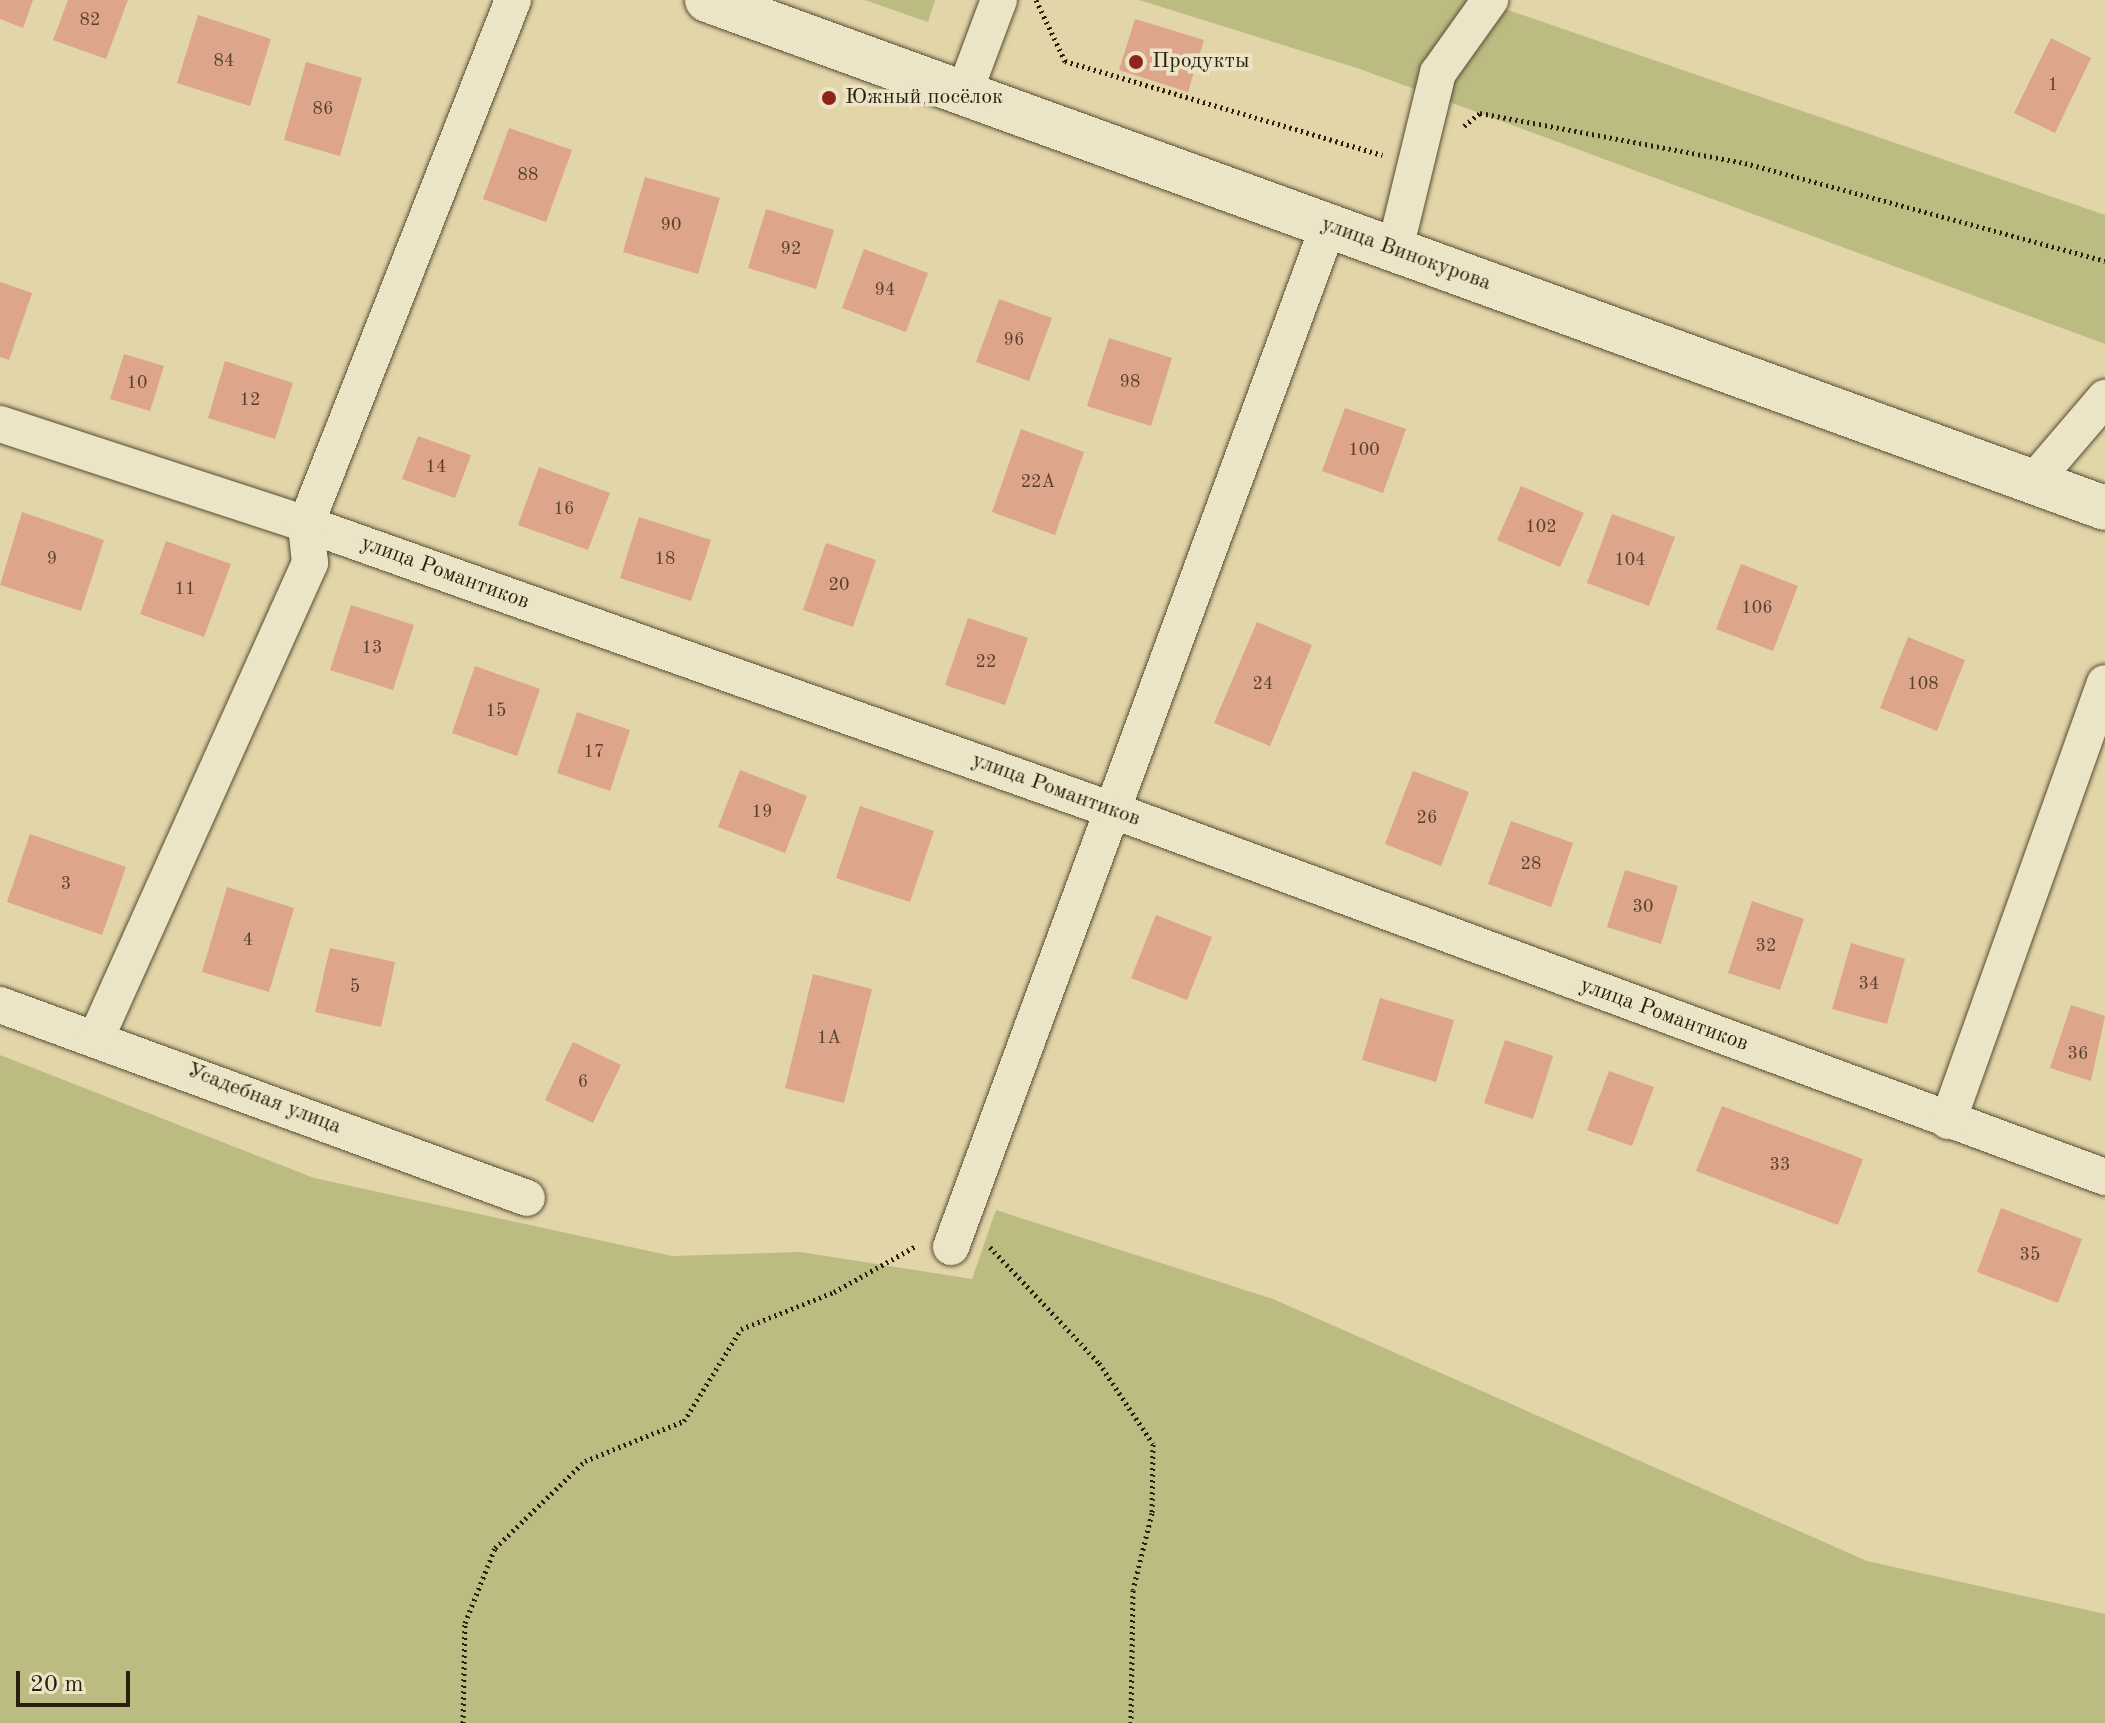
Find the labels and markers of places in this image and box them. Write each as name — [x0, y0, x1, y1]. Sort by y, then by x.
place label: Продукты — [1152, 49, 1249, 75]
marker: Продукты — [1127, 53, 1145, 71]
place label: Южный посёлок — [845, 85, 1003, 111]
marker: Южный посёлок — [820, 89, 838, 107]

